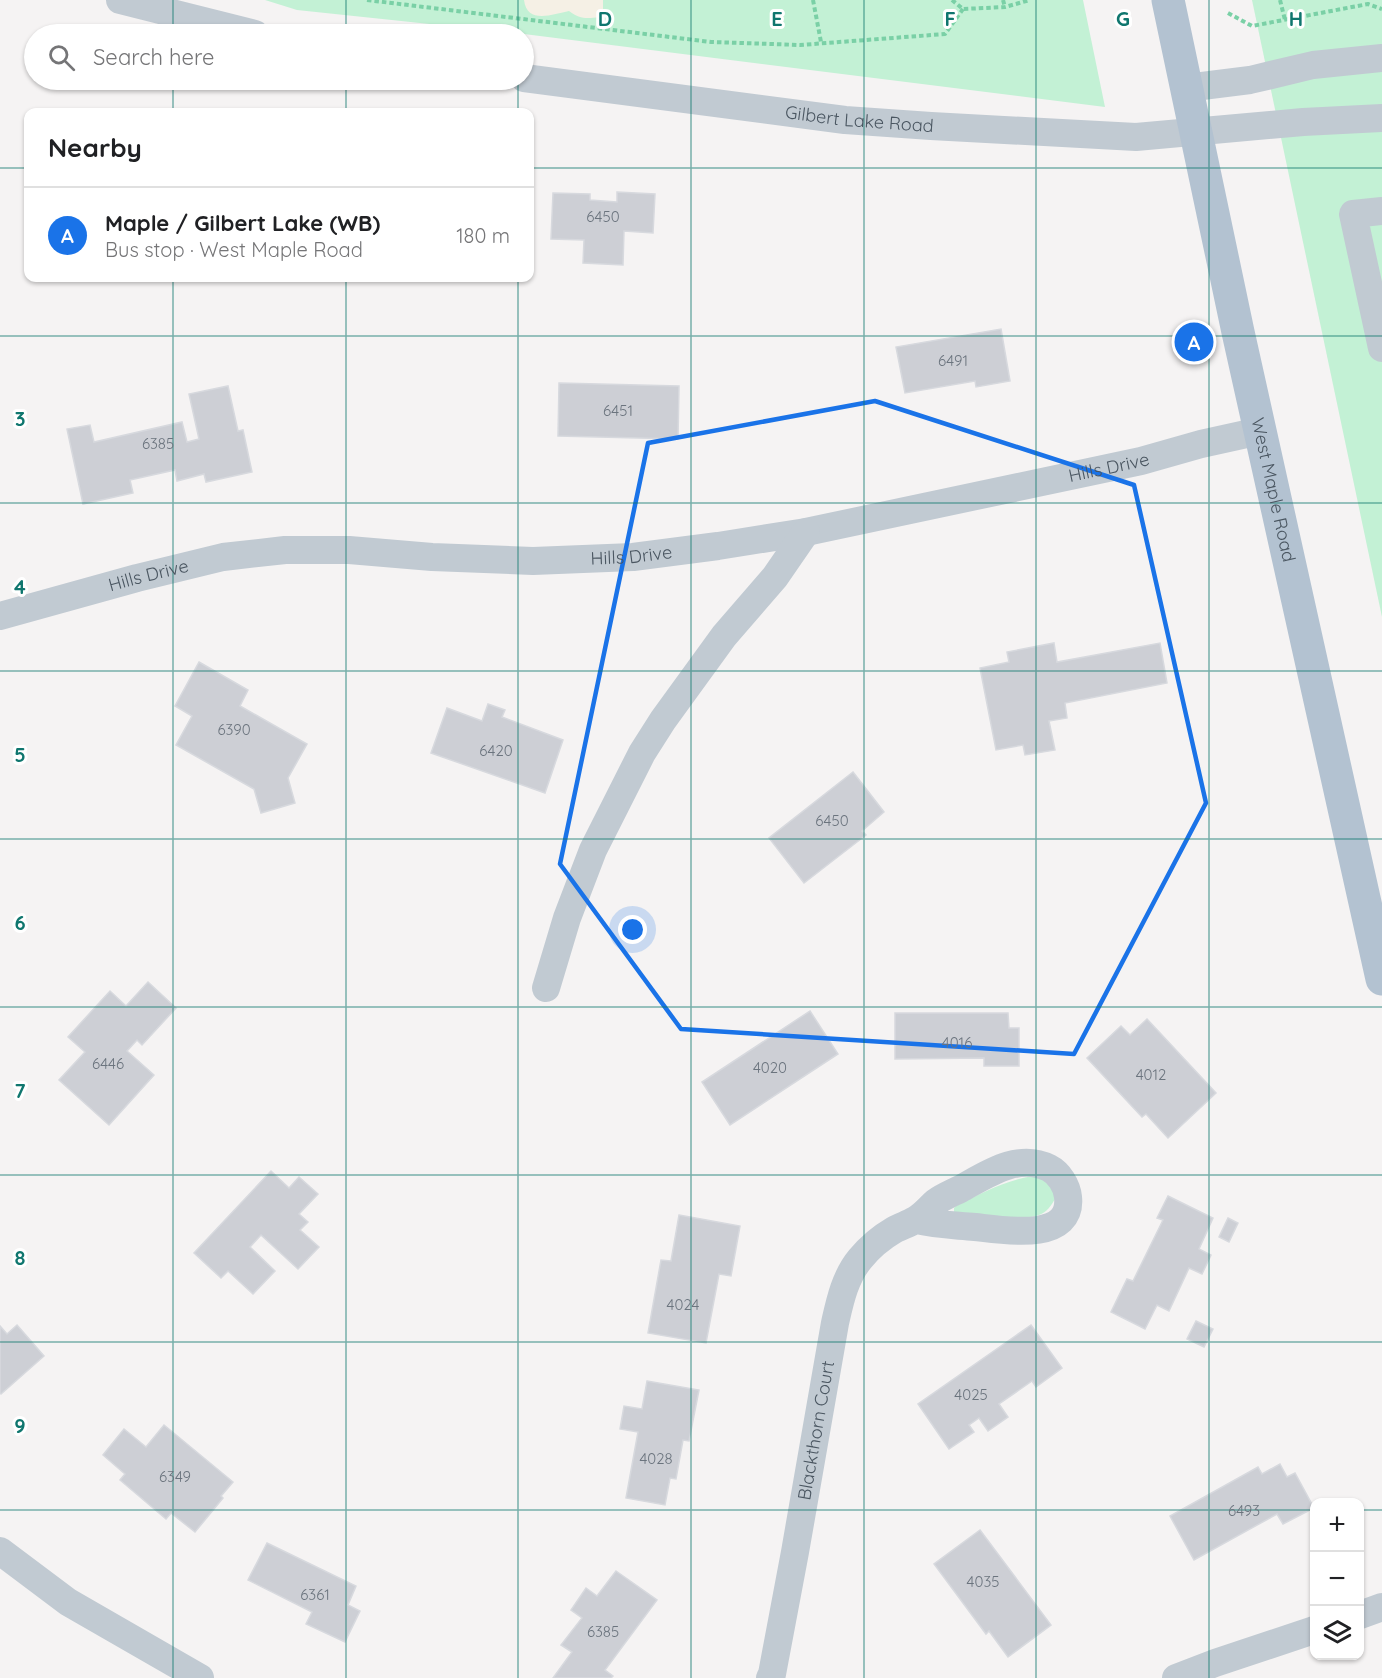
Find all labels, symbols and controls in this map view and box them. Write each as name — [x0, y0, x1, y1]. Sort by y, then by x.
text: D — [598, 6, 612, 31]
text: E — [771, 6, 783, 31]
text: F — [944, 6, 956, 31]
text: G — [1116, 6, 1130, 31]
text: H — [1289, 6, 1303, 31]
search box — [24, 24, 534, 90]
icon: search — [45, 41, 78, 74]
text: Search here — [93, 43, 214, 71]
street label: Gilbert Lake Road — [784, 100, 934, 137]
text: Nearby — [48, 131, 142, 164]
house number: 6450 — [586, 207, 620, 226]
text: Maple / Gilbert Lake (WB) — [105, 209, 380, 237]
text: A — [61, 223, 74, 248]
text: 180 m — [456, 223, 510, 248]
text: Bus stop · West Maple Road — [105, 237, 363, 262]
pin: A — [1174, 320, 1214, 364]
house number: 6491 — [938, 351, 968, 370]
house number: 6451 — [603, 401, 633, 420]
text: 3 — [15, 406, 25, 431]
street label: West Maple Road — [1246, 415, 1301, 564]
house number: 6385 — [142, 434, 174, 453]
street label: Hills Drive — [1066, 447, 1152, 487]
street label: Hills Drive — [590, 540, 673, 570]
street label: Hills Drive — [106, 554, 191, 596]
text: 4 — [14, 574, 26, 599]
house number: 6390 — [217, 720, 251, 739]
house number: 6420 — [479, 741, 513, 760]
text: 5 — [14, 742, 26, 767]
house number: 6450 — [815, 811, 849, 830]
text: 6 — [14, 910, 26, 935]
your location — [618, 915, 647, 944]
house number: 4016 — [942, 1033, 972, 1052]
house number: 6446 — [92, 1054, 124, 1073]
house number: 4020 — [753, 1058, 787, 1077]
house number: 4012 — [1136, 1065, 1166, 1084]
text: 7 — [15, 1078, 26, 1103]
text: 8 — [15, 1245, 26, 1270]
house number: 4024 — [667, 1295, 700, 1314]
street label: Blackthorn Court — [792, 1359, 839, 1502]
house number: 4025 — [954, 1385, 988, 1404]
text: 9 — [14, 1413, 26, 1438]
house number: 4028 — [639, 1449, 673, 1468]
house number: 6349 — [159, 1467, 191, 1486]
map controls — [1310, 1498, 1364, 1660]
button: + — [1310, 1498, 1364, 1552]
house number: 6493 — [1228, 1501, 1260, 1520]
button: − — [1310, 1552, 1364, 1606]
house number: 4035 — [967, 1572, 999, 1591]
house number: 6361 — [300, 1585, 330, 1604]
button: layers — [1310, 1606, 1364, 1660]
house number: 6385 — [587, 1622, 619, 1641]

